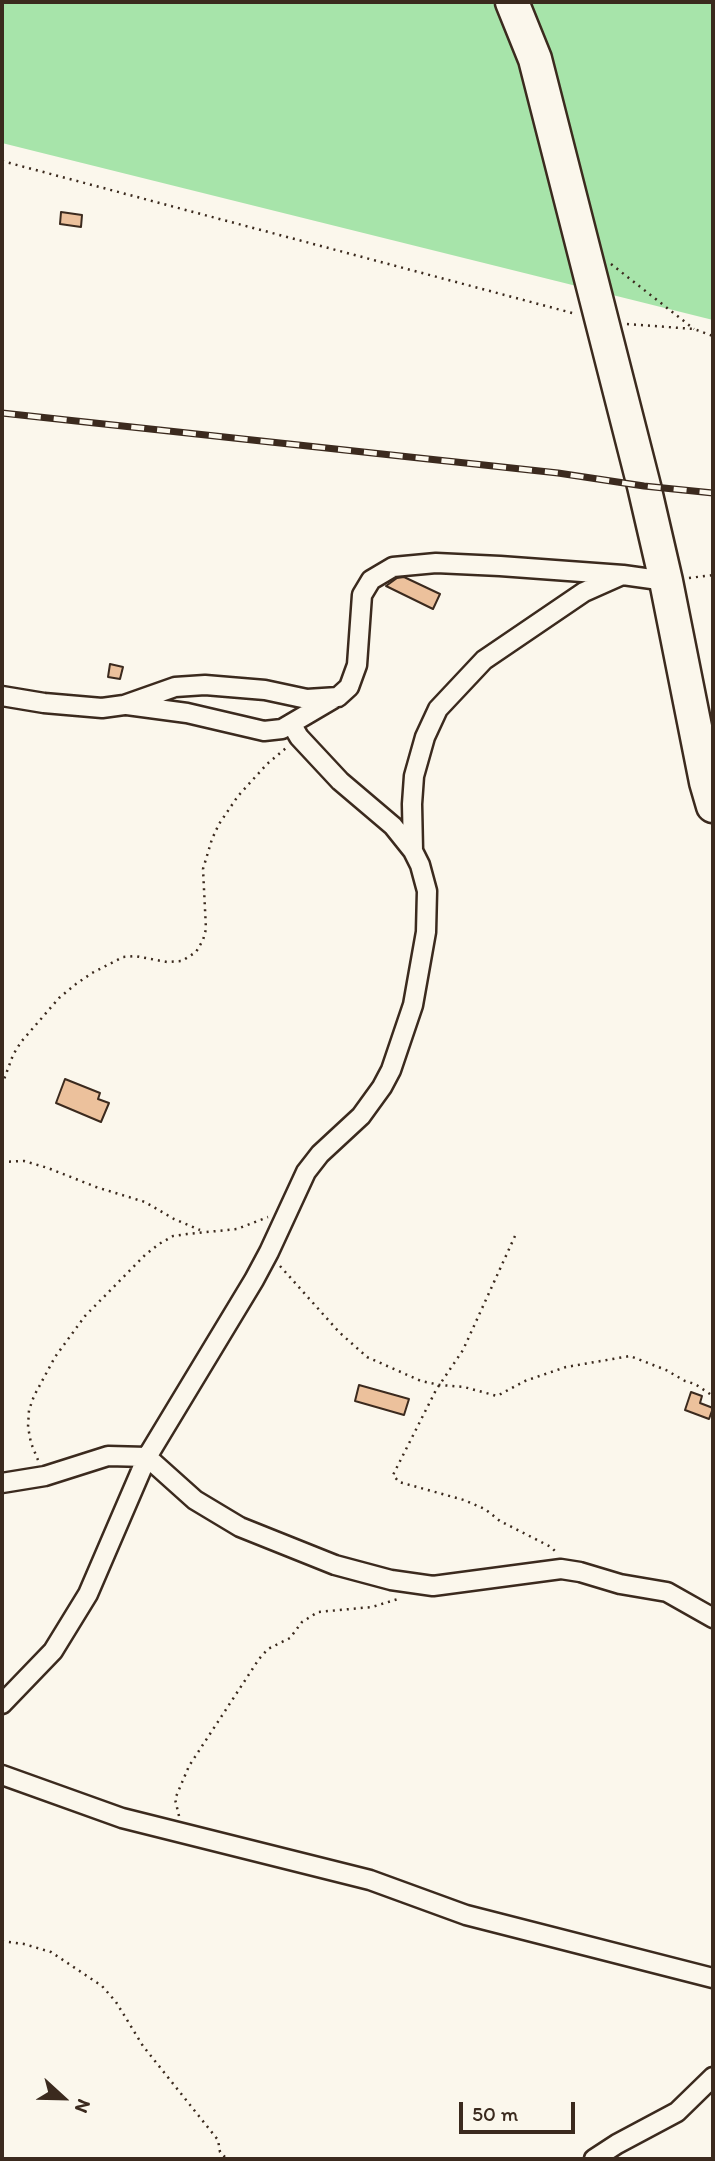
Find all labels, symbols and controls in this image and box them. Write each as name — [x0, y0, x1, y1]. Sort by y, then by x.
north arrow — [28, 2063, 98, 2133]
scale bar — [463, 2088, 578, 2132]
text: N — [70, 2096, 96, 2116]
text: 50 m — [472, 2101, 518, 2126]

